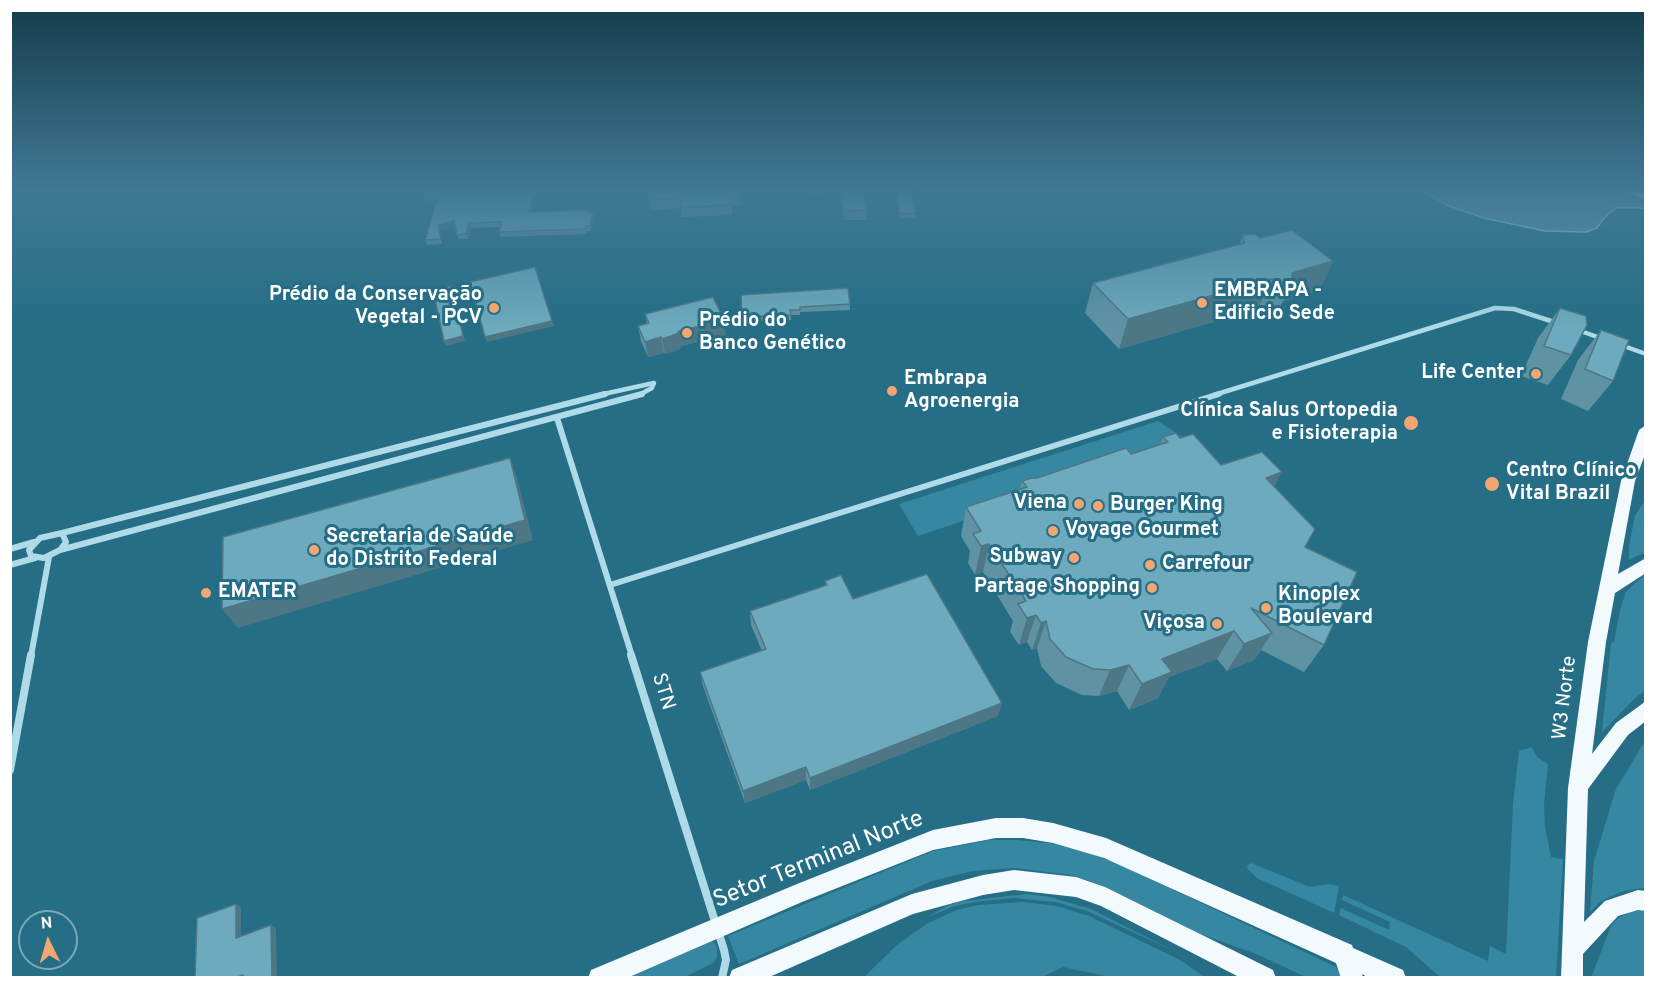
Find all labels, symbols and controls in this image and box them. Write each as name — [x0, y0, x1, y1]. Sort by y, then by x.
place label: EMBRAPA - Edificio Sede — [1214, 280, 1335, 327]
place label: Prédio da Conservação Vegetal - PCV — [269, 284, 482, 331]
marker: EMBRAPA - Edificio Sede — [1195, 296, 1209, 310]
marker: Prédio da Conservação Vegetal - PCV — [487, 301, 501, 315]
place label: Prédio do Banco Genético — [699, 310, 846, 357]
marker: Prédio do Banco Genético — [680, 326, 694, 340]
place label: Life Center — [1421, 362, 1524, 386]
marker: Life Center — [1529, 367, 1543, 381]
place label: Embrapa Agroenergia — [904, 368, 1019, 415]
marker: Embrapa Agroenergia — [885, 384, 899, 398]
place label: Clínica Salus Ortopedia e Fisioterapia — [1180, 400, 1398, 447]
marker: Clínica Salus Ortopedia e Fisioterapia — [1402, 414, 1420, 432]
place label: Centro Clínico Vital Brazil — [1506, 460, 1637, 507]
marker: Centro Clínico Vital Brazil — [1483, 475, 1501, 493]
place label: Viena — [1013, 492, 1067, 516]
place label: Burger King — [1110, 494, 1223, 518]
marker: Viena — [1072, 497, 1086, 511]
marker: Burger King — [1091, 499, 1105, 513]
place label: Voyage Gourmet — [1065, 519, 1219, 543]
marker: Voyage Gourmet — [1046, 524, 1060, 538]
place label: Secretaria de Saúde do Distrito Federal — [326, 526, 514, 573]
marker: Secretaria de Saúde do Distrito Federal — [307, 543, 321, 557]
place label: Subway — [989, 546, 1062, 570]
marker: Subway — [1067, 551, 1081, 565]
place label: Carrefour — [1162, 553, 1251, 577]
marker: Carrefour — [1143, 558, 1157, 572]
place label: Partage Shopping — [974, 576, 1140, 600]
place label: EMATER — [218, 581, 297, 605]
marker: Partage Shopping — [1145, 581, 1159, 595]
place label: Kinoplex Boulevard — [1278, 584, 1373, 631]
marker: EMATER — [199, 586, 213, 600]
marker: Kinoplex Boulevard — [1259, 601, 1273, 615]
place label: Viçosa — [1143, 612, 1205, 636]
marker: Viçosa — [1210, 617, 1224, 631]
street label: W3 Norte — [1549, 655, 1583, 741]
street label: STN — [645, 671, 679, 713]
street label: Setor Terminal Norte — [710, 806, 928, 916]
north arrow — [18, 910, 78, 970]
text: N — [40, 914, 53, 935]

